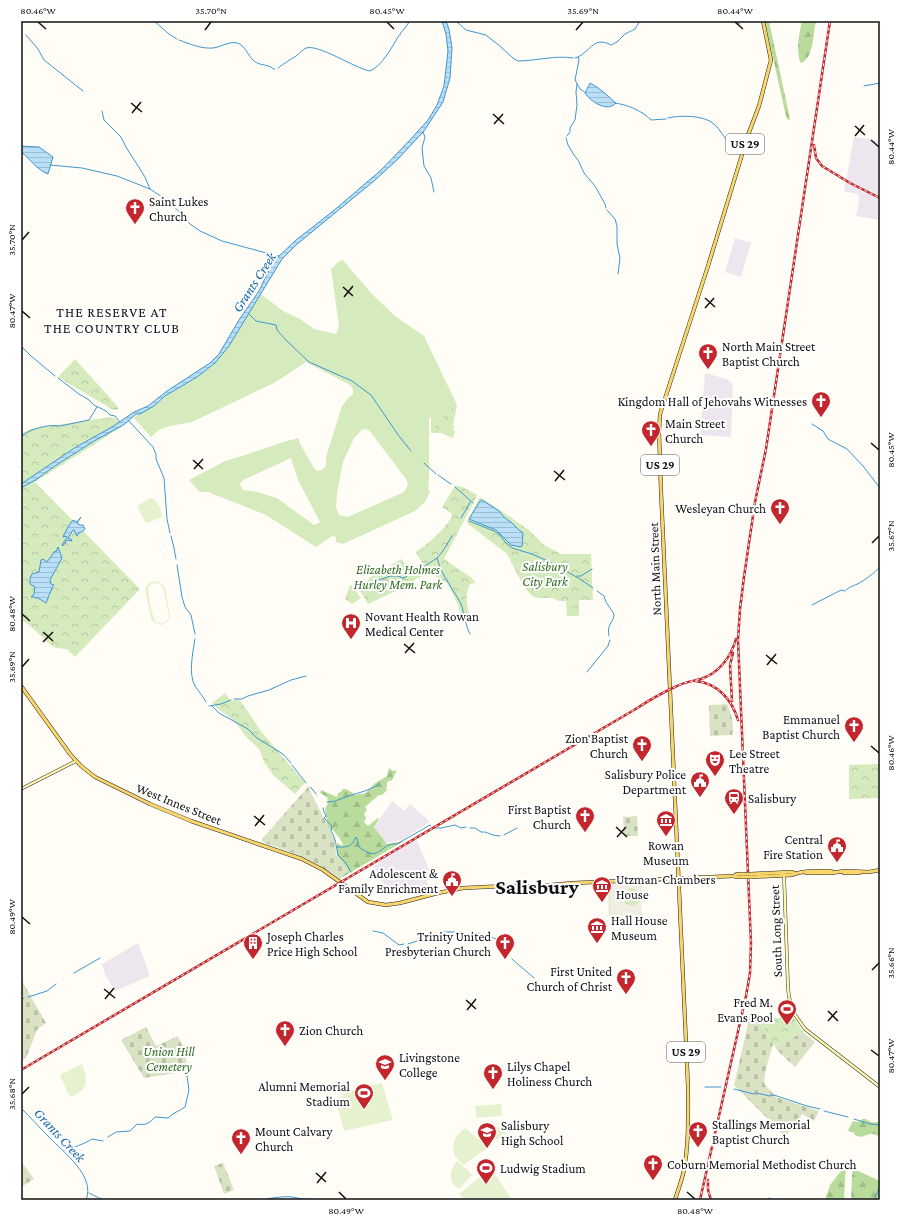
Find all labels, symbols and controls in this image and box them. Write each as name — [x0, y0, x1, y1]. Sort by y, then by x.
text: 80.46°W — [20, 5, 57, 16]
text: 35.70°N — [195, 5, 227, 16]
text: 80.45°W — [369, 5, 405, 16]
text: 35.69°N — [567, 5, 599, 16]
text: 80.44°W — [717, 5, 754, 16]
text: 80.44°W — [885, 128, 896, 165]
road number: US 29 — [726, 134, 764, 154]
place label: Saint Lukes Church — [149, 194, 208, 224]
church icon: Saint Lukes Church — [124, 197, 146, 225]
text: 35.70°N — [6, 224, 17, 256]
water label: Grants Creek — [229, 248, 280, 315]
text: 80.47°W — [6, 293, 17, 329]
district label: THE RESERVE AT THE COUNTRY CLUB — [44, 304, 180, 336]
place label: North Main Street Baptist Church — [722, 339, 816, 369]
church icon: North Main Street Baptist Church — [697, 342, 719, 370]
church icon: Kingdom Hall of Jehovahs Witnesses — [810, 390, 832, 418]
place label: Kingdom Hall of Jehovahs Witnesses — [618, 394, 807, 409]
place label: Main Street Church — [665, 416, 726, 446]
church icon: Main Street Church — [640, 419, 662, 447]
text: 80.45°W — [885, 432, 896, 468]
road number: US 29 — [641, 455, 679, 475]
church icon: Wesleyan Church — [769, 497, 791, 525]
place label: Wesleyan Church — [675, 501, 766, 516]
text: 35.67°N — [885, 520, 896, 551]
street label: North Main Street — [646, 521, 664, 616]
park label: Salisbury City Park — [522, 559, 569, 589]
park label: Elizabeth Holmes Hurley Mem. Park — [354, 562, 444, 592]
text: 80.48°W — [6, 595, 17, 632]
place label: Novant Health Rowan Medical Center — [365, 609, 479, 639]
hospital icon: Novant Health Rowan Medical Center — [340, 612, 362, 640]
text: 35.69°N — [6, 651, 17, 683]
place label: Emmanuel Baptist Church — [762, 712, 841, 742]
church icon: Emmanuel Baptist Church — [843, 715, 865, 743]
place label: Zion Baptist Church — [565, 731, 629, 761]
church icon: Zion Baptist Church — [631, 734, 653, 762]
text: 80.46°W — [885, 734, 896, 771]
place label: Lee Street Theatre — [729, 746, 781, 776]
theatre icon: Lee Street Theatre — [704, 749, 726, 777]
place label: Salisbury Police Department — [605, 767, 687, 797]
public building icon: Salisbury Police Department — [689, 770, 711, 798]
street label: West Innes Street — [134, 780, 224, 828]
station icon: Salisbury — [723, 787, 745, 815]
place label: Salisbury — [748, 791, 797, 806]
place label: First Baptist Church — [508, 802, 572, 832]
church icon: First Baptist Church — [574, 805, 596, 833]
museum icon: Rowan Museum — [655, 809, 677, 837]
place label: Central Fire Station — [763, 832, 824, 862]
public building icon: Central Fire Station — [826, 835, 848, 863]
place label: Rowan Museum — [643, 838, 689, 868]
place label: Adolescent & Family Enrichment — [338, 866, 439, 896]
public building icon: Adolescent & Family Enrichment — [441, 869, 463, 897]
place label: Utzman-Chambers House — [616, 872, 715, 902]
district label: Salisbury — [495, 875, 580, 899]
museum icon: Utzman-Chambers House — [591, 875, 613, 903]
street label: South Long Street — [767, 884, 785, 977]
text: 80.49°W — [6, 898, 17, 935]
place label: Hall House Museum — [611, 913, 668, 943]
museum icon: Hall House Museum — [586, 916, 608, 944]
place label: Joseph Charles Price High School — [266, 929, 358, 959]
place label: Trinity United Presbyterian Church — [385, 929, 491, 959]
building icon: Joseph Charles Price High School — [242, 932, 264, 960]
church icon: Trinity United Presbyterian Church — [494, 932, 516, 960]
text: 35.66°N — [885, 947, 896, 979]
place label: First United Church of Christ — [527, 964, 613, 994]
church icon: First United Church of Christ — [615, 967, 637, 995]
place label: Fred M. Evans Pool — [717, 995, 774, 1025]
sports icon: Fred M. Evans Pool — [776, 998, 798, 1026]
church icon: Zion Church — [274, 1019, 296, 1047]
place label: Zion Church — [299, 1023, 363, 1038]
text: 80.47°W — [885, 1038, 896, 1074]
road number: US 29 — [667, 1042, 705, 1062]
park label: Union Hill Cemetery — [143, 1044, 196, 1074]
place label: Livingstone College — [399, 1050, 460, 1080]
school or university icon: Livingstone College — [374, 1053, 396, 1081]
place label: Lilys Chapel Holiness Church — [507, 1059, 592, 1089]
church icon: Lilys Chapel Holiness Church — [482, 1062, 504, 1090]
text: 35.68°N — [6, 1078, 17, 1110]
place label: Alumni Memorial Stadium — [258, 1079, 351, 1109]
sports icon: Alumni Memorial Stadium — [353, 1082, 375, 1110]
water label: Grants Creek — [31, 1105, 90, 1166]
place label: Stallings Memorial Baptist Church — [712, 1117, 811, 1147]
place label: Salisbury High School — [501, 1118, 564, 1148]
church icon: Stallings Memorial Baptist Church — [687, 1120, 709, 1148]
school or university icon: Salisbury High School — [476, 1121, 498, 1149]
place label: Mount Calvary Church — [255, 1124, 333, 1154]
church icon: Mount Calvary Church — [230, 1127, 252, 1155]
church icon: Coburn Memorial Methodist Church — [642, 1153, 664, 1181]
sports icon: Ludwig Stadium — [475, 1157, 497, 1185]
place label: Coburn Memorial Methodist Church — [667, 1157, 857, 1172]
place label: Ludwig Stadium — [500, 1161, 586, 1176]
text: 80.49°W — [328, 1205, 365, 1216]
text: 80.48°W — [677, 1205, 714, 1216]

